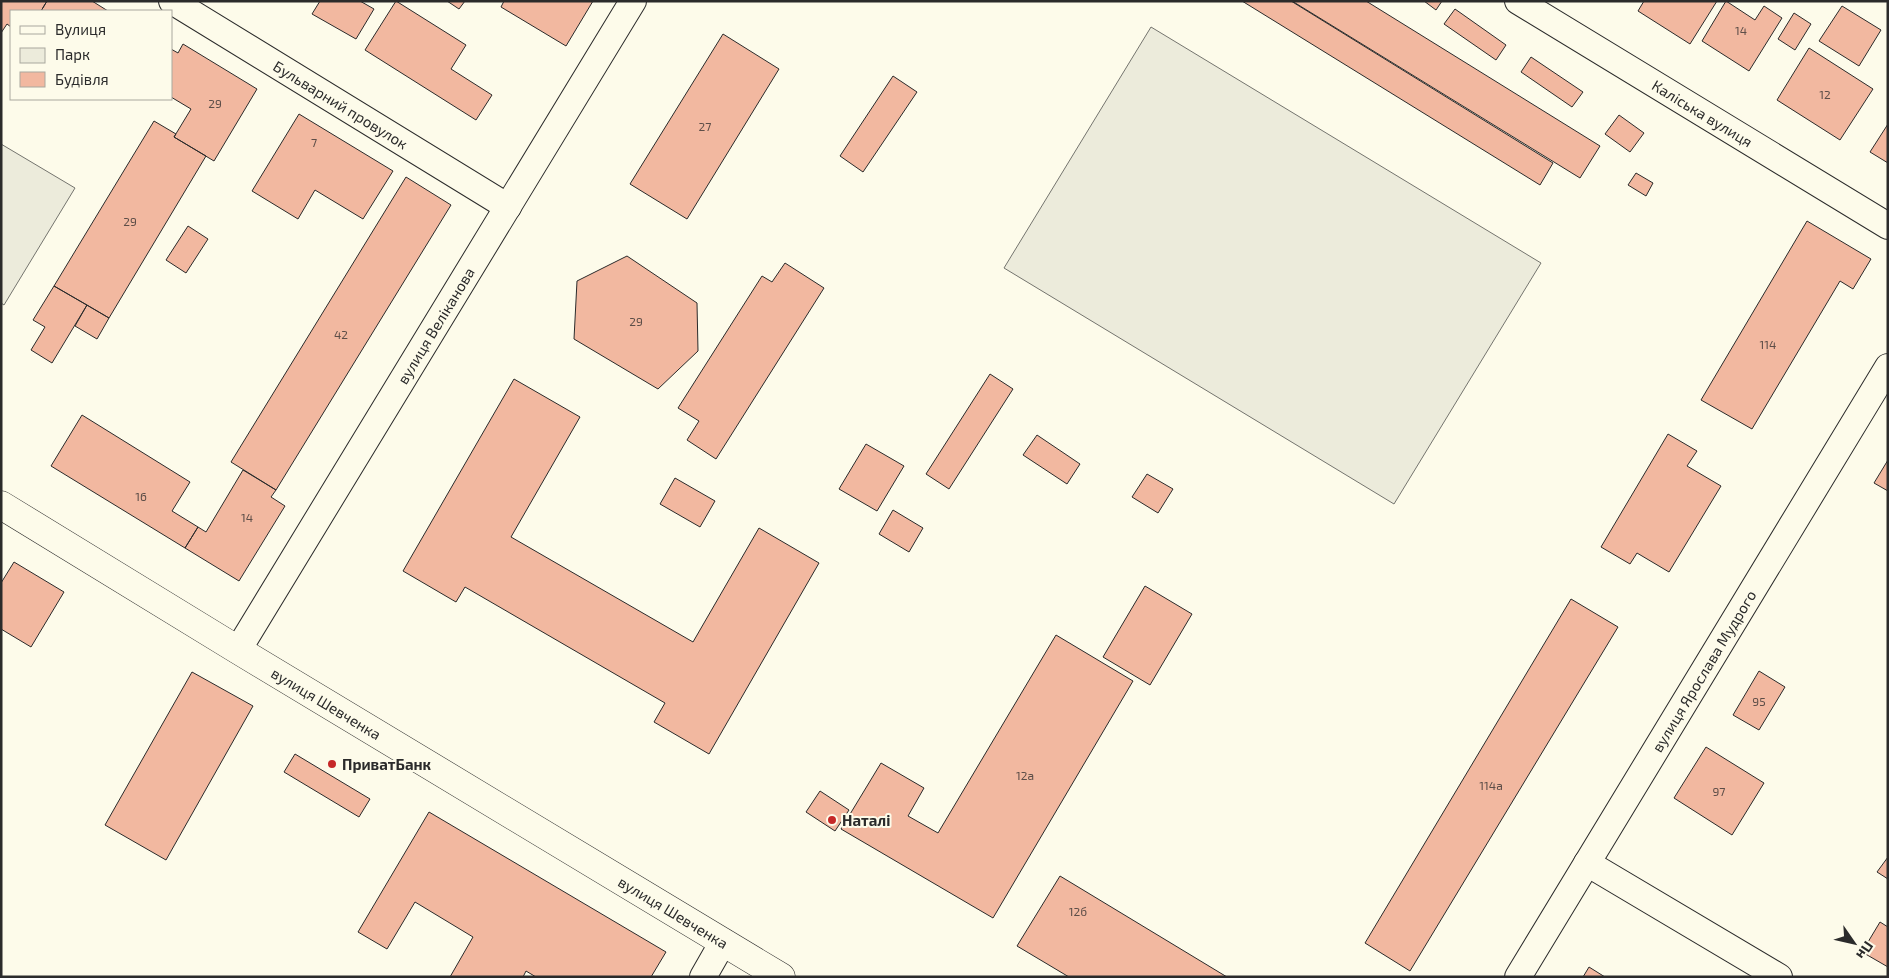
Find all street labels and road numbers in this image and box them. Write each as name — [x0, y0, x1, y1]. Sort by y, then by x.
street label: Бульварний провулок — [270, 56, 411, 153]
street label: Каліська вулиця — [1649, 76, 1756, 151]
street label: вулиця Веліканова — [393, 264, 478, 387]
street label: вулиця Ярослава Мудрого — [1648, 587, 1760, 755]
street label: вулиця Шевченка — [268, 663, 385, 743]
street label: вулиця Шевченка — [615, 872, 731, 952]

